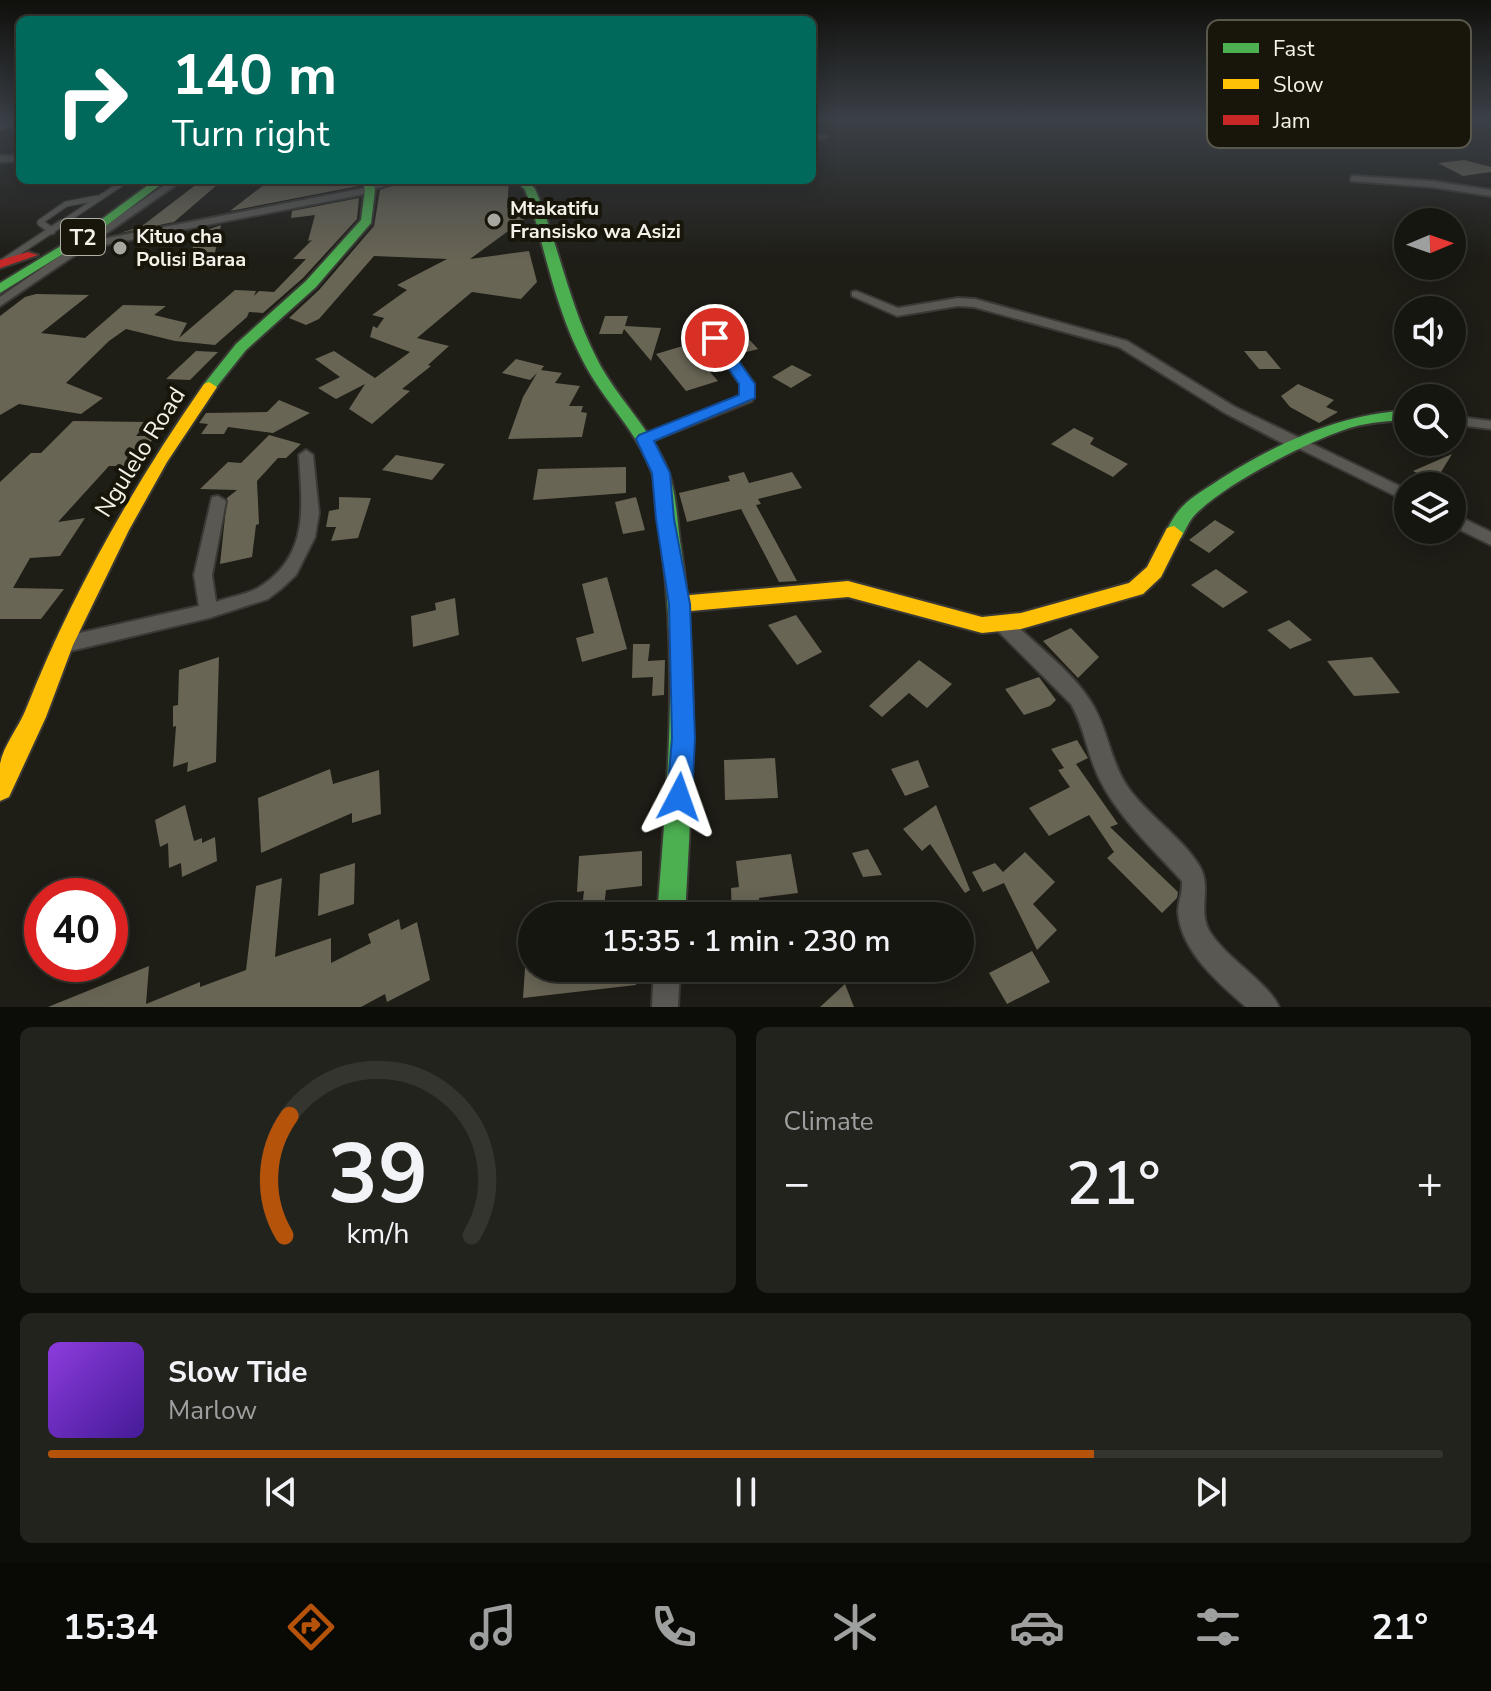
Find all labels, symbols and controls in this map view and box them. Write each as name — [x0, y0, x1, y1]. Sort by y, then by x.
legend — [1207, 20, 1471, 148]
text: Fast — [1273, 34, 1315, 64]
text: 140 m — [172, 37, 337, 114]
icon: right — [40, 48, 144, 152]
text: Slow — [1273, 70, 1324, 100]
text: Jam — [1272, 106, 1311, 136]
text: Turn right — [172, 110, 329, 159]
place label: Mtakatifu Fransisko wa Asizi — [510, 195, 681, 245]
north arrow — [1394, 208, 1466, 280]
map controls — [1394, 208, 1466, 544]
marker: Mtakatifu Fransisko wa Asizi — [485, 211, 503, 229]
road number: T2 — [61, 219, 105, 255]
place label: Kituo cha Polisi Baraa — [136, 223, 246, 273]
marker: Kituo cha Polisi Baraa — [111, 239, 129, 257]
button: sound — [1394, 296, 1466, 368]
pin — [681, 304, 749, 372]
icon: arrive — [693, 316, 737, 360]
street label: Ngulelo Road — [87, 381, 193, 523]
button: search — [1394, 384, 1466, 456]
button: layers — [1394, 472, 1466, 544]
position arrow — [637, 755, 721, 839]
speed limit sign: 40 — [24, 878, 128, 982]
text: 15:35 · 1 min · 230 m — [601, 921, 891, 962]
text: Climate — [784, 1104, 874, 1139]
text: 39 — [328, 1118, 428, 1231]
text: 21° — [1066, 1143, 1161, 1225]
text: − — [784, 1154, 810, 1214]
text: + — [1417, 1154, 1443, 1214]
text: km/h — [346, 1214, 409, 1253]
text: Slow Tide — [168, 1352, 308, 1393]
text: Marlow — [168, 1393, 257, 1428]
icon: previous — [259, 1470, 303, 1514]
icon: pause — [724, 1470, 768, 1514]
icon: next — [1189, 1470, 1233, 1514]
icon: directions — [283, 1599, 339, 1655]
icon: music — [465, 1599, 521, 1655]
icon: phone — [646, 1599, 702, 1655]
icon: climate — [827, 1599, 883, 1655]
icon: car — [1009, 1599, 1065, 1655]
icon: filters — [1190, 1599, 1246, 1655]
text: 15:34 — [63, 1603, 158, 1652]
text: 21° — [1371, 1603, 1428, 1652]

